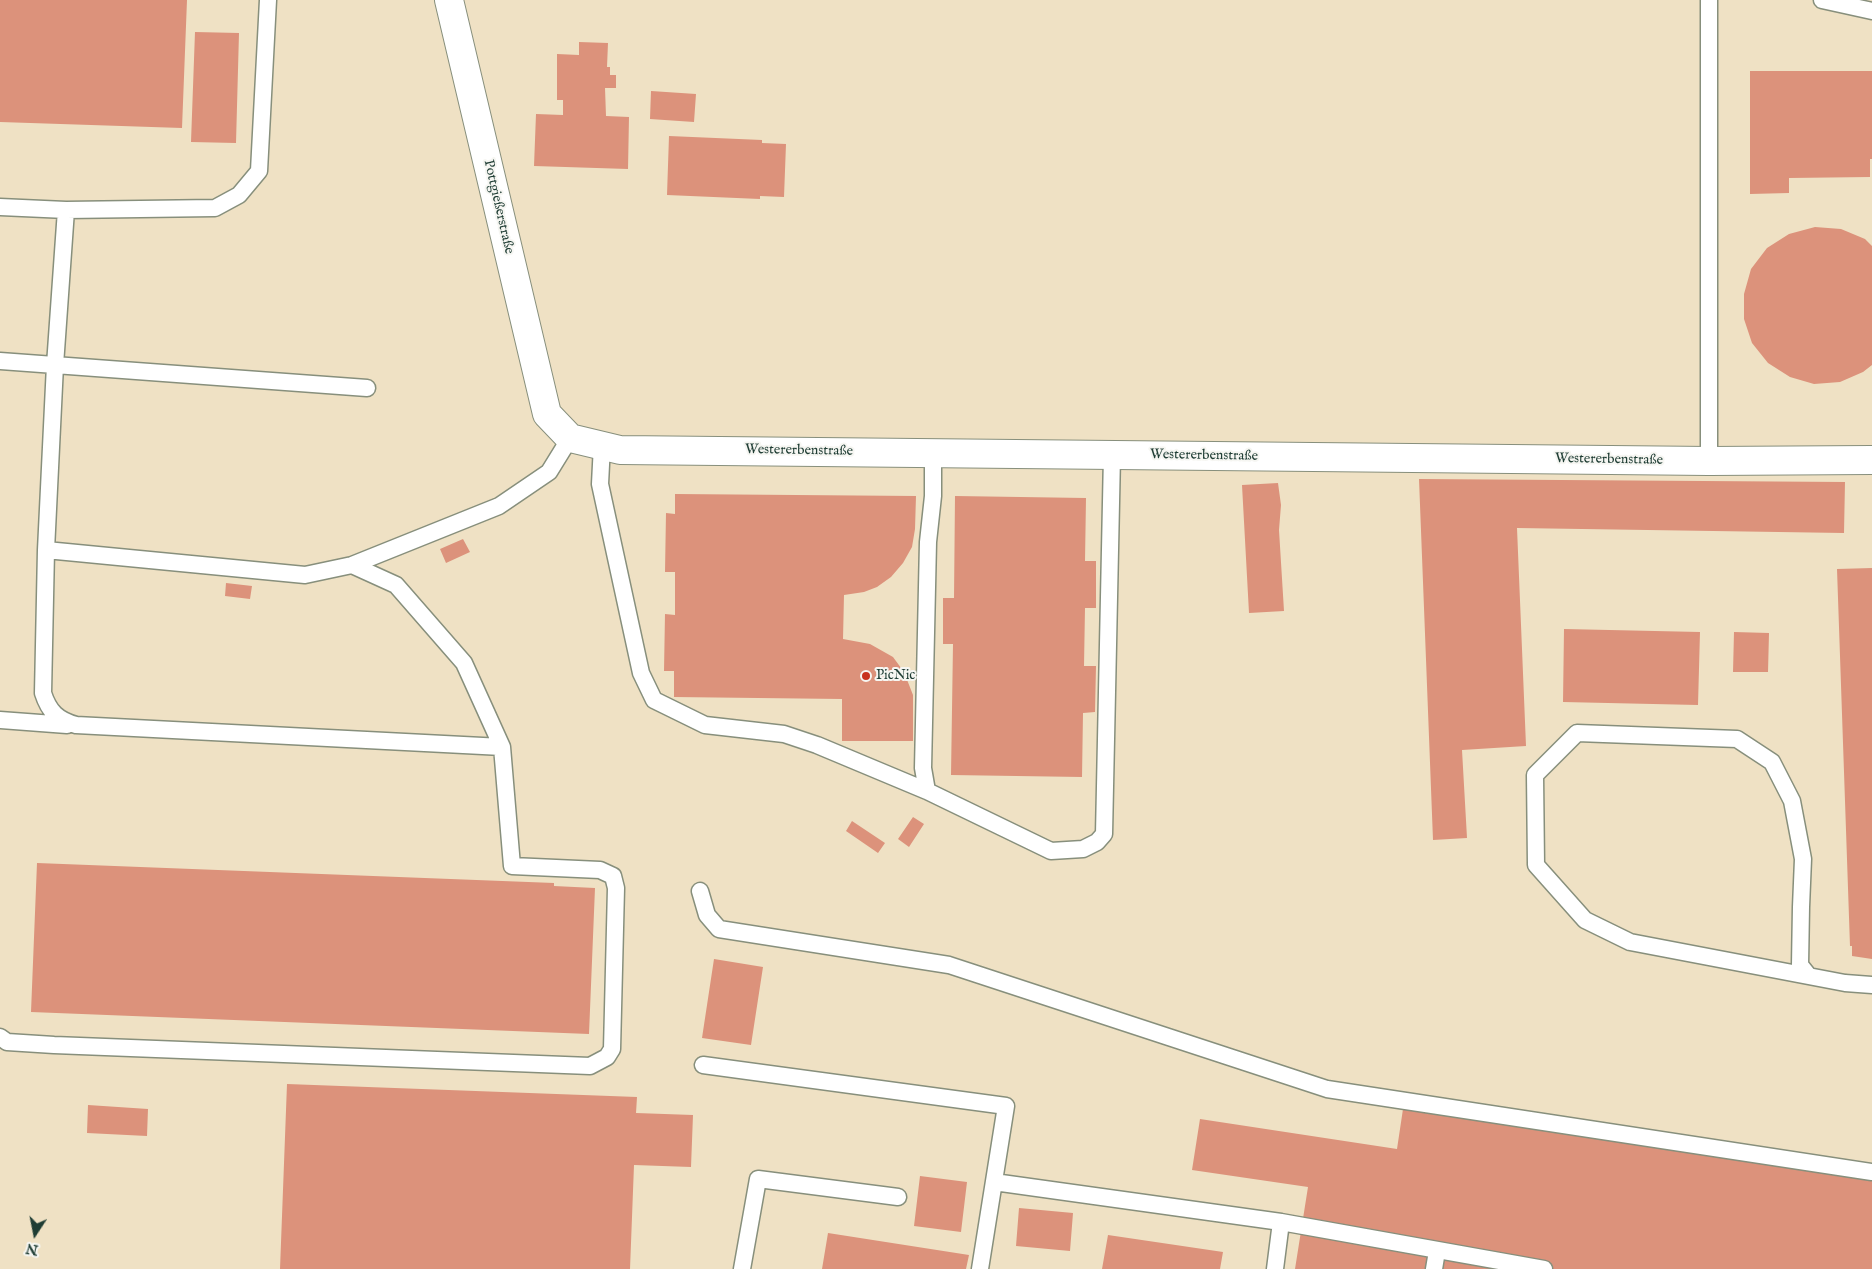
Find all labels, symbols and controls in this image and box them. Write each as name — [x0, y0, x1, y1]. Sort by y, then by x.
street label: Pottgießerstraße — [479, 158, 517, 256]
street label: Westererbenstraße — [745, 442, 853, 460]
street label: Westererbenstraße — [1150, 447, 1258, 465]
street label: Westererbenstraße — [1555, 451, 1663, 469]
place label: PicNic — [876, 668, 915, 684]
marker: PicNic — [860, 670, 872, 682]
north arrow — [10, 1209, 60, 1259]
text: N — [24, 1239, 40, 1259]

